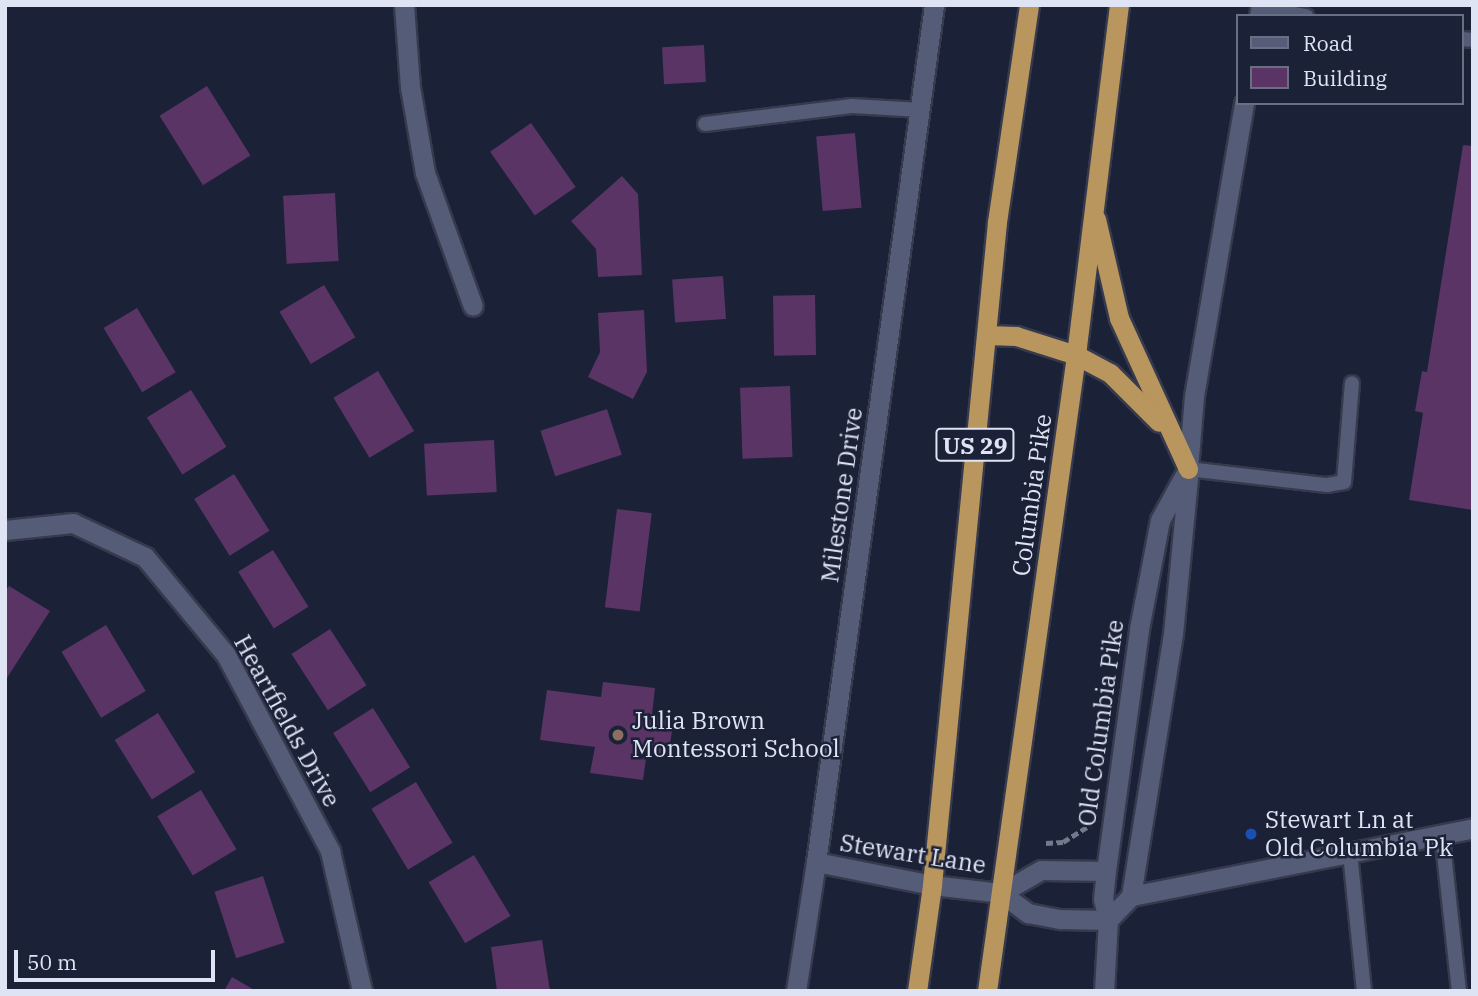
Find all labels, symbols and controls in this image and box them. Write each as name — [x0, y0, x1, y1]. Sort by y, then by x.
legend — [1236, 14, 1464, 105]
text: Road — [1303, 29, 1353, 57]
text: Building — [1303, 64, 1387, 92]
street label: Milestone Drive — [815, 406, 869, 584]
street label: Columbia Pike — [1006, 412, 1058, 578]
road number: US 29 — [935, 426, 1015, 464]
street label: Old Columbia Pike — [1072, 618, 1130, 828]
street label: Heartfields Drive — [228, 630, 346, 812]
place label: Julia Brown Montessori School — [632, 707, 840, 763]
marker: Julia Brown Montessori School — [610, 727, 626, 743]
place label: Stewart Ln at Old Columbia Pk — [1265, 806, 1453, 862]
marker: Stewart Ln at Old Columbia Pk — [1243, 826, 1259, 842]
street label: Stewart Lane — [838, 828, 988, 880]
scale bar — [18, 936, 219, 980]
text: 50 m — [27, 948, 77, 976]

